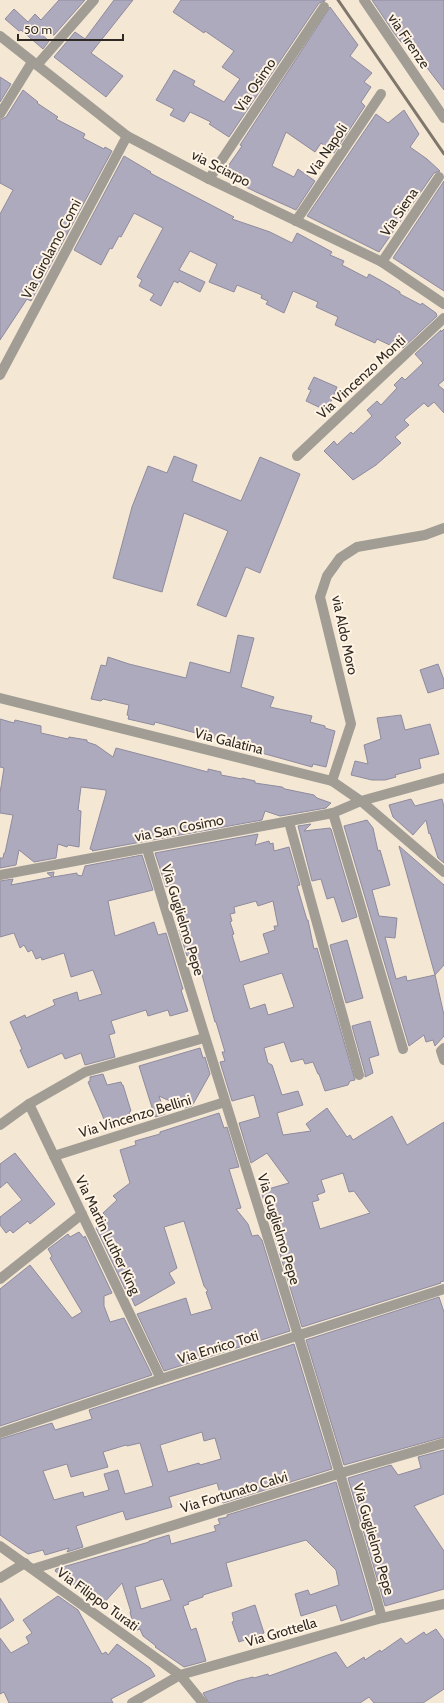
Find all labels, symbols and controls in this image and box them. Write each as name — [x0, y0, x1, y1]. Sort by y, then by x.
street label: via Firenze — [384, 10, 434, 72]
scale bar — [18, 16, 123, 42]
text: 50 m — [24, 22, 52, 37]
street label: Via Osimo — [230, 54, 280, 115]
street label: Via Napoli — [303, 120, 351, 180]
street label: via Sciarpo — [188, 145, 254, 191]
street label: Via Siena — [376, 184, 422, 240]
street label: Via Girolamo Comi — [17, 196, 85, 302]
street label: Via Vincenzo Monti — [313, 331, 409, 423]
street label: via Aldo Moro — [328, 594, 362, 677]
street label: Via Galatina — [193, 724, 266, 758]
street label: via San Cosimo — [133, 810, 225, 845]
street label: Via Guglielmo Pepe — [158, 862, 208, 978]
street label: Via Vincenzo Bellini — [77, 1090, 193, 1142]
street label: Via Guglielmo Pepe — [254, 1171, 304, 1287]
street label: Via Martin Luther King — [71, 1172, 145, 1298]
street label: Via Enrico Toti — [175, 1326, 261, 1368]
street label: Via Fortunato Calvi — [178, 1467, 290, 1517]
street label: Via Guglielmo Pepe — [349, 1481, 399, 1597]
street label: Via Filippo Turati — [53, 1563, 143, 1635]
street label: Via Grottella — [243, 1613, 319, 1651]

